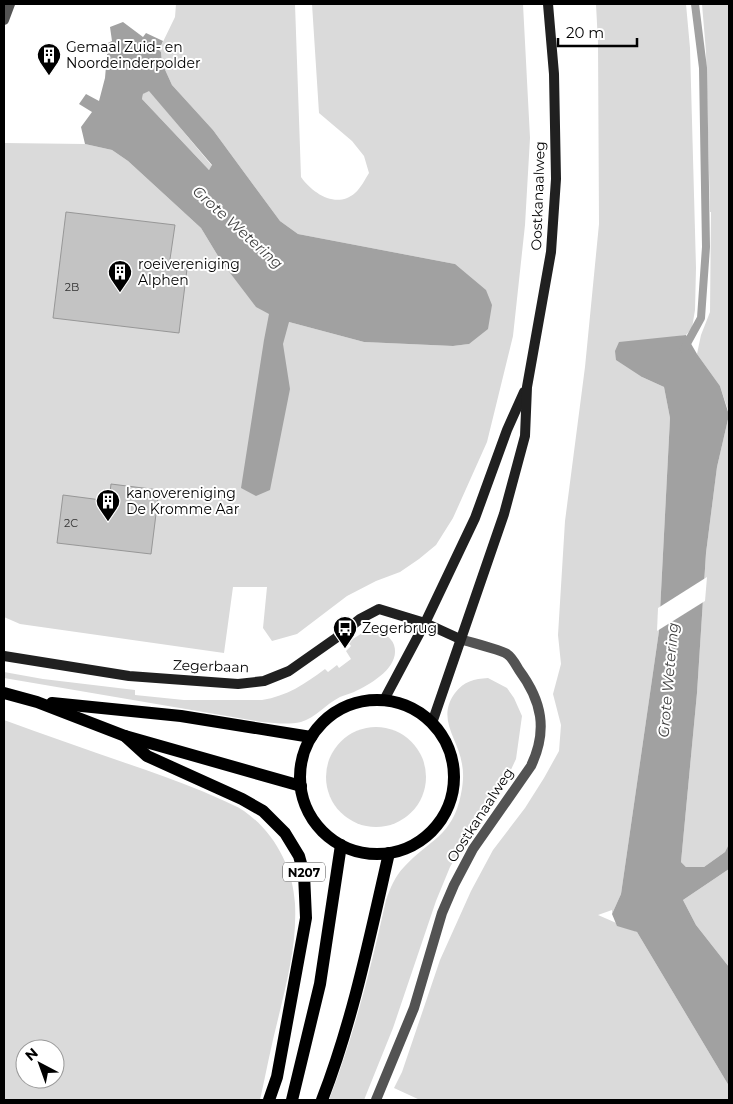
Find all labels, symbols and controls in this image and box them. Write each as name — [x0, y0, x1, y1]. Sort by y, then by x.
scale bar — [558, 15, 637, 47]
text: 20 m — [566, 23, 604, 42]
place label: Gemaal Zuid- en Noordeinderpolder — [66, 38, 201, 72]
building icon: Gemaal Zuid- en Noordeinderpolder — [36, 42, 62, 76]
street label: Oostkanaalweg — [527, 141, 549, 251]
water label: Grote Wetering — [189, 181, 287, 273]
place label: roeivereniging Alphen — [138, 255, 240, 289]
building icon: roeivereniging Alphen — [107, 259, 133, 293]
house number: 2B — [65, 280, 79, 294]
place label: kanovereniging De Kromme Aar — [126, 484, 240, 518]
building icon: kanovereniging De Kromme Aar — [95, 488, 121, 522]
house number: 2C — [64, 516, 78, 530]
bus stop icon: Zegerbrug — [332, 615, 358, 649]
place label: Zegerbrug — [362, 619, 437, 637]
water label: Grote Wetering — [654, 622, 682, 738]
street label: Zegerbaan — [173, 656, 249, 676]
street label: Oostkanaalweg — [443, 764, 517, 866]
road number: N207 — [283, 862, 325, 882]
north arrow — [15, 1039, 65, 1089]
text: N — [21, 1044, 42, 1065]

